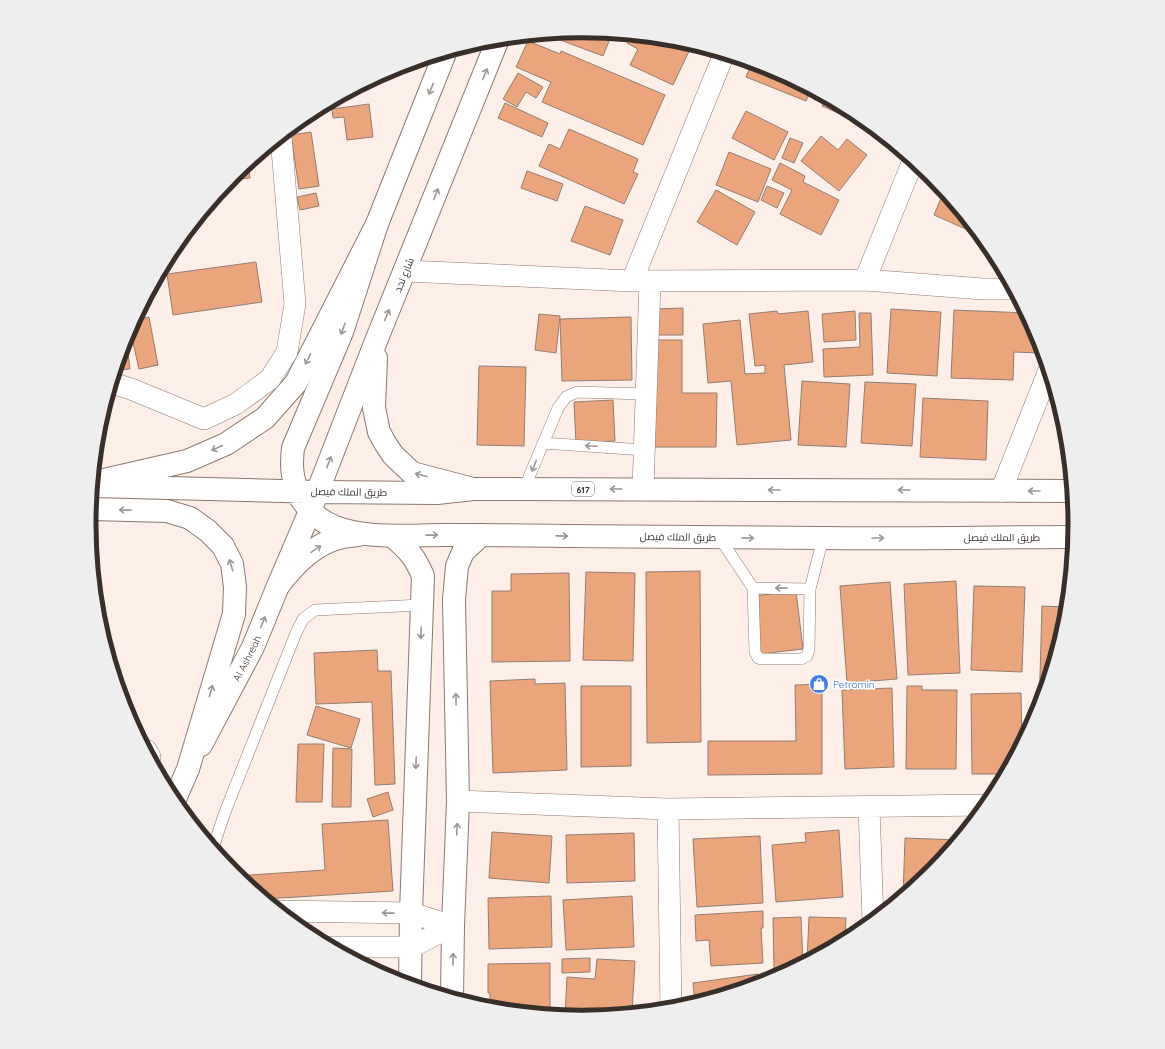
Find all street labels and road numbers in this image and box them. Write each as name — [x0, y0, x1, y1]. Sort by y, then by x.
street label: شارع نجد — [391, 256, 417, 294]
road number: 617 — [572, 482, 594, 496]
street label: طريق الملك فيصل — [311, 485, 387, 499]
street label: طريق الملك فيصل — [640, 530, 716, 544]
street label: طريق الملك فيصل — [964, 531, 1040, 544]
street label: Al Ashreah — [230, 634, 263, 683]

